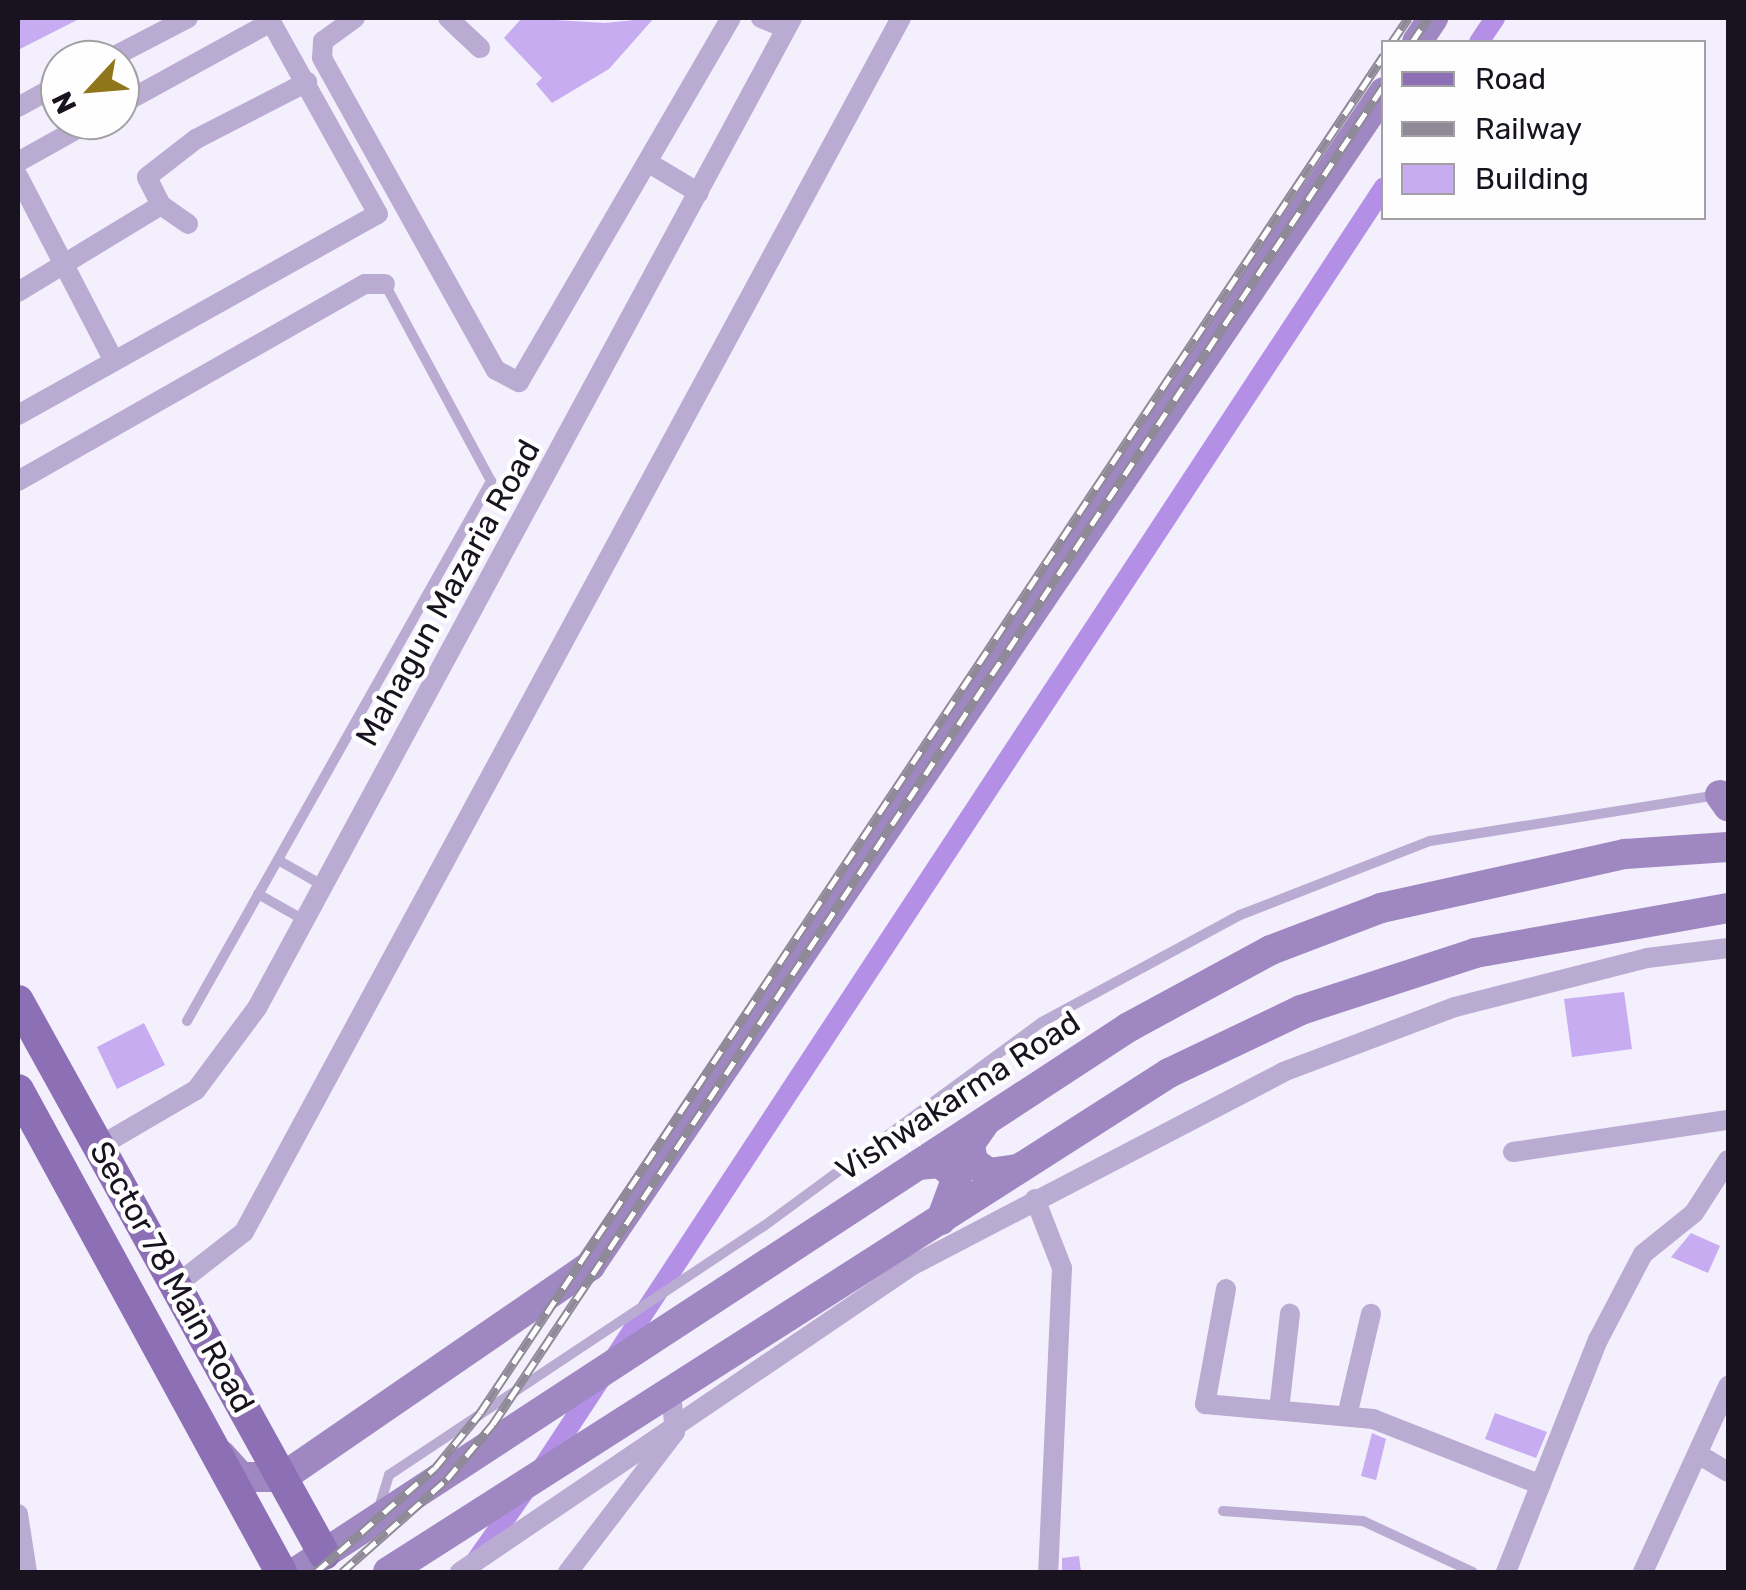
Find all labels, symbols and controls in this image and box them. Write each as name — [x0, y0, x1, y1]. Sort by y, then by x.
north arrow — [40, 40, 140, 140]
legend — [1381, 40, 1706, 220]
text: Road — [1475, 61, 1546, 97]
text: N — [45, 86, 84, 119]
text: Railway — [1475, 111, 1582, 147]
text: Building — [1475, 161, 1589, 197]
street label: Mahagun Mazaria Road — [348, 433, 548, 753]
street label: Vishwakarma Road — [829, 1003, 1087, 1189]
street label: Sector 78 Main Road — [81, 1134, 263, 1420]

